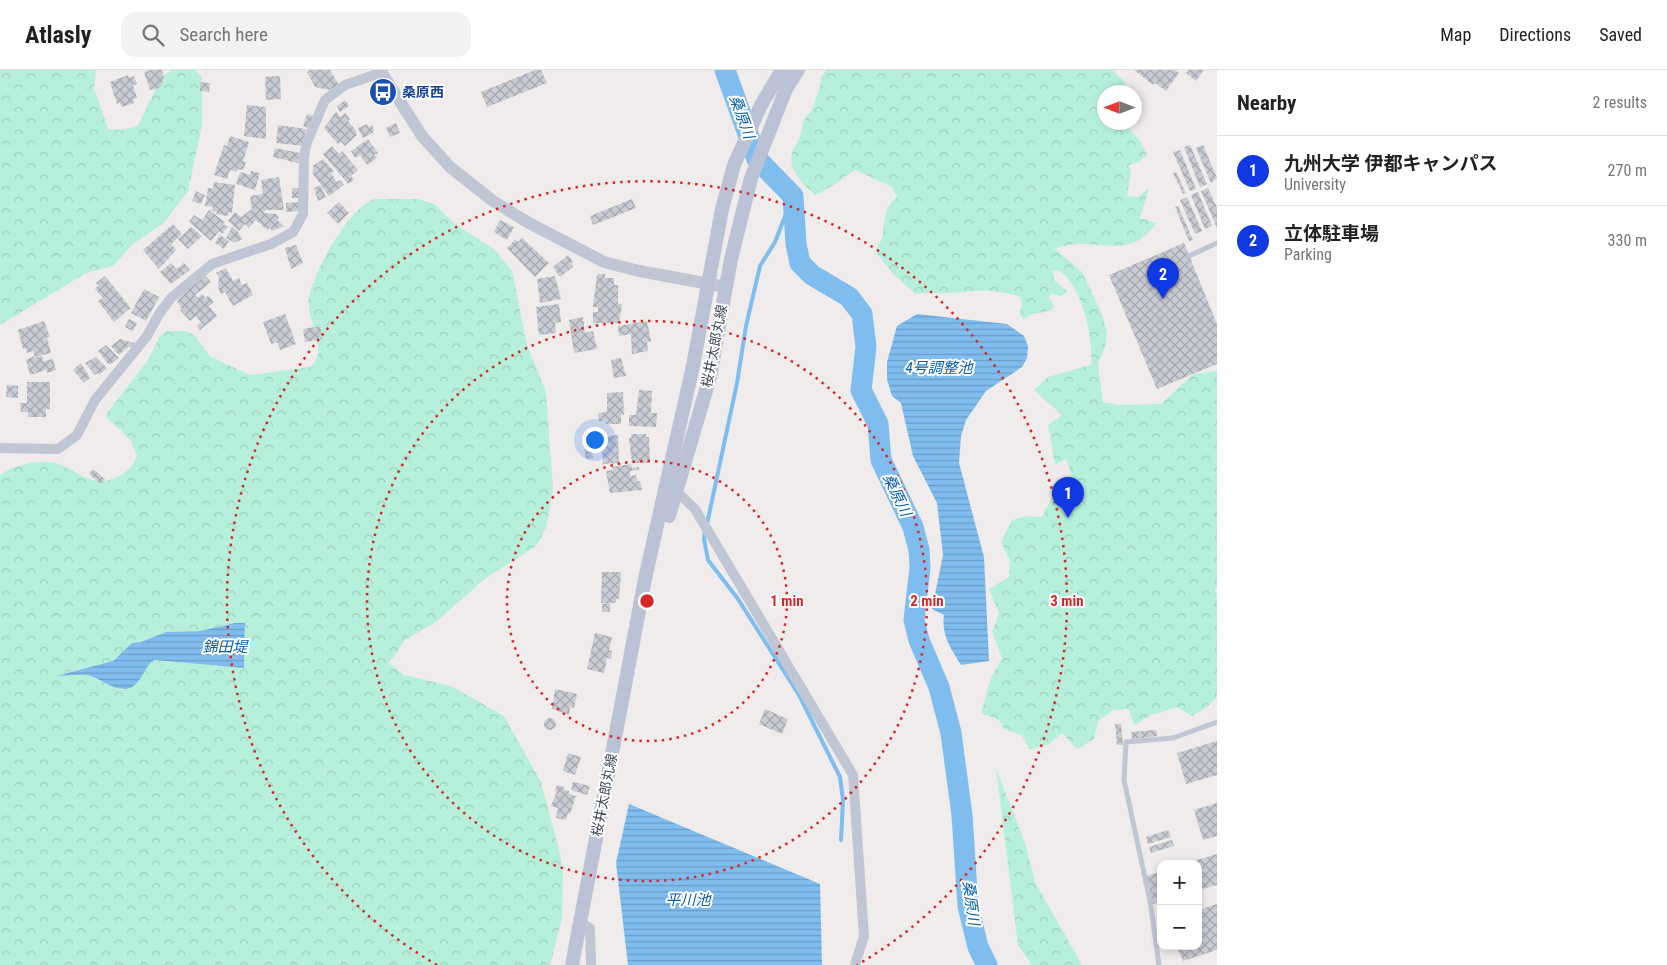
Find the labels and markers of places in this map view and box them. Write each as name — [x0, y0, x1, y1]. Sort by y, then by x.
bus stop icon: 桑原西 — [368, 77, 398, 107]
place label: 桑原西 — [402, 84, 444, 100]
pin: 2 — [1147, 258, 1179, 299]
pin: 1 — [1052, 477, 1084, 518]
centre of rings — [638, 592, 656, 610]

